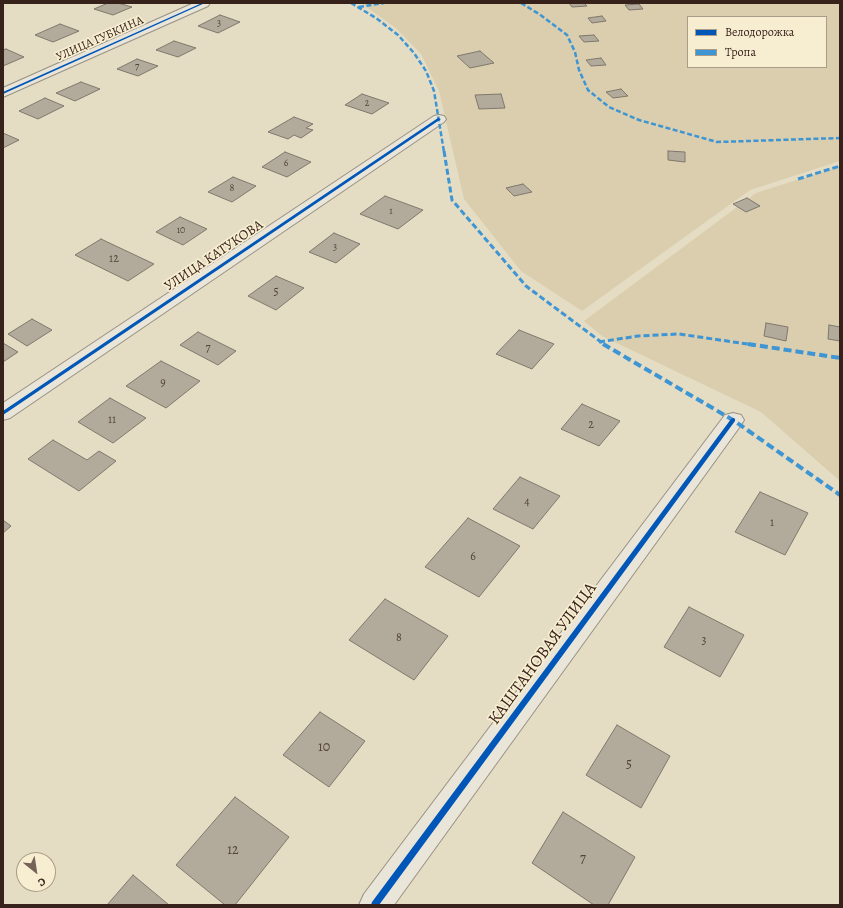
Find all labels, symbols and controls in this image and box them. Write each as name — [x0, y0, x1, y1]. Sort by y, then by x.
street label: УЛИЦА ГУБКИНА — [54, 13, 146, 65]
legend — [687, 16, 827, 68]
house number: 3 — [217, 18, 221, 30]
text: Велодорожка — [725, 24, 794, 40]
text: Тропа — [725, 44, 756, 60]
house number: 7 — [135, 61, 139, 73]
house number: 2 — [365, 98, 369, 110]
house number: 6 — [284, 158, 288, 170]
house number: 8 — [230, 183, 234, 195]
house number: 1 — [389, 206, 393, 218]
street label: УЛИЦА КАТУКОВА — [162, 217, 266, 295]
house number: 10 — [177, 225, 185, 237]
house number: 3 — [333, 242, 337, 254]
house number: 12 — [109, 252, 119, 266]
house number: 5 — [273, 285, 279, 299]
house number: 7 — [205, 341, 211, 355]
house number: 9 — [160, 376, 166, 390]
house number: 11 — [108, 413, 116, 427]
house number: 2 — [588, 418, 594, 432]
house number: 4 — [524, 495, 530, 509]
house number: 1 — [770, 516, 774, 530]
house number: 6 — [470, 550, 476, 564]
street label: КАШТАНОВАЯ УЛИЦА — [485, 579, 601, 729]
house number: 8 — [396, 631, 402, 645]
house number: 3 — [702, 634, 706, 648]
house number: 10 — [318, 740, 330, 756]
house number: 5 — [626, 757, 632, 773]
house number: 12 — [227, 843, 239, 859]
north arrow — [16, 852, 56, 892]
house number: 7 — [580, 852, 586, 868]
text: С — [35, 874, 48, 890]

